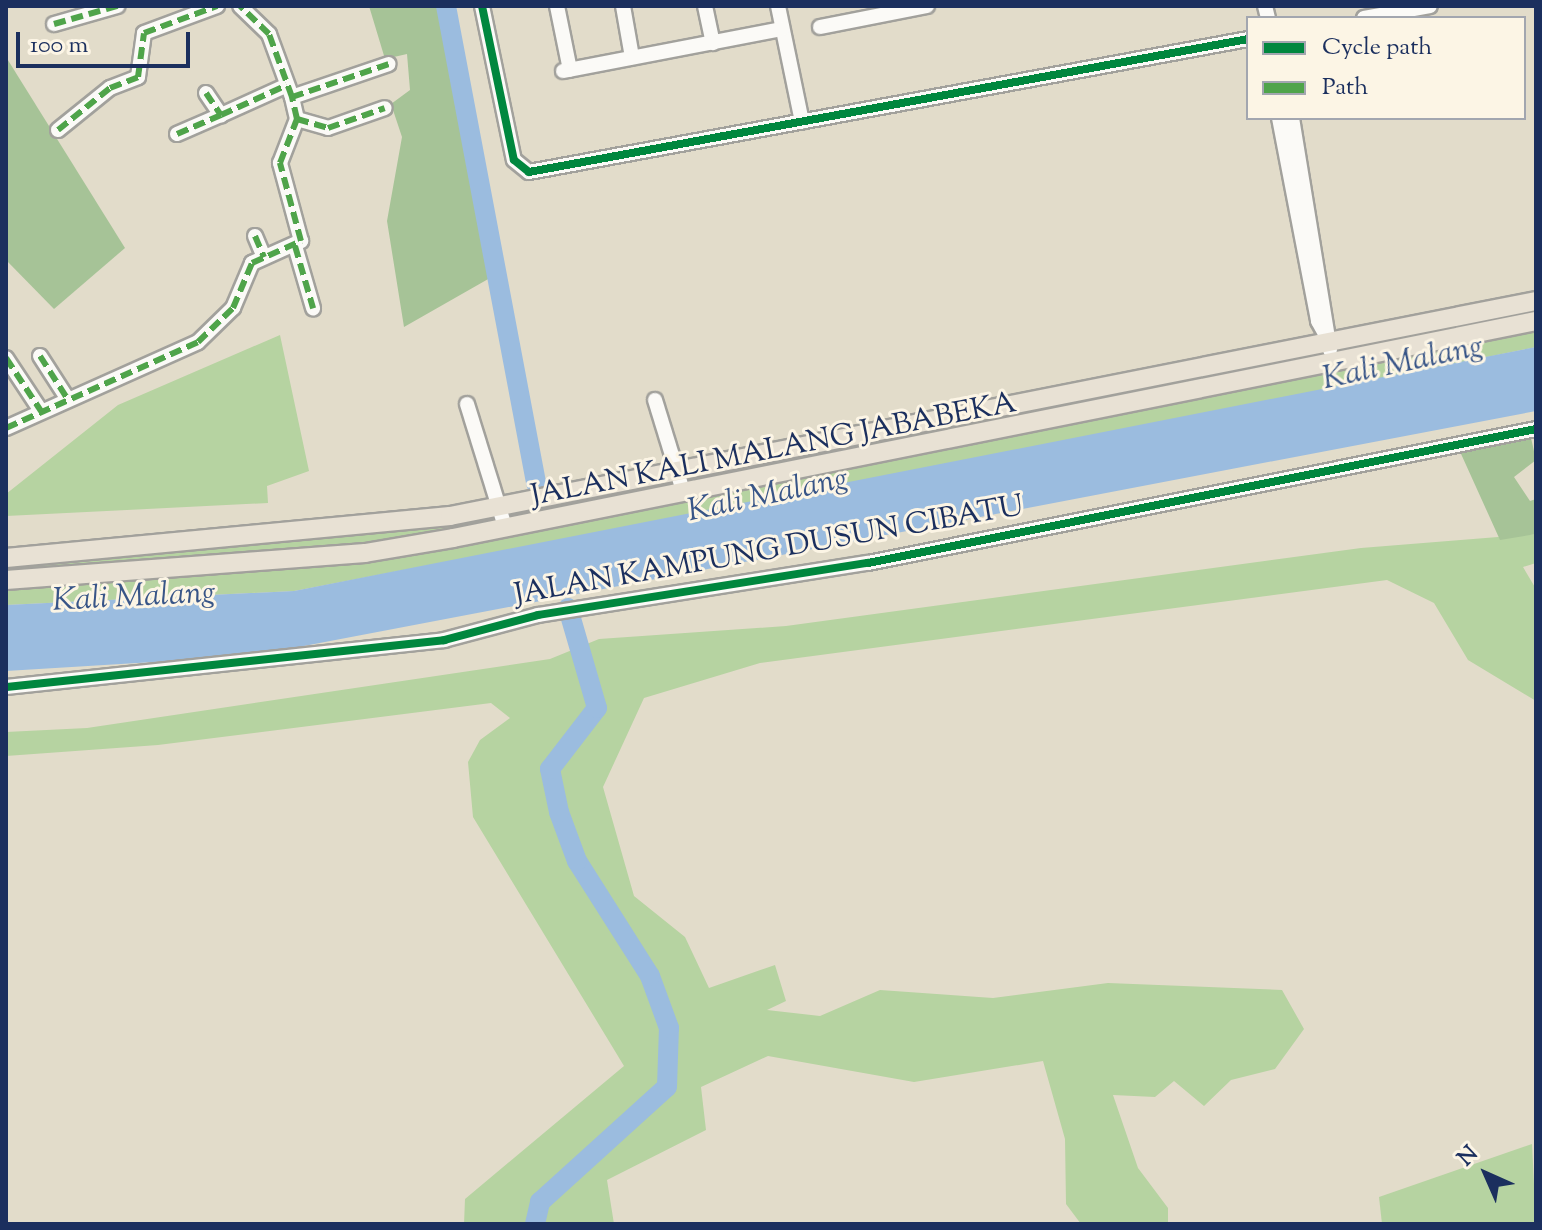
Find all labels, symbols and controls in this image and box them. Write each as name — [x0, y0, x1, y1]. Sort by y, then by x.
scale bar — [20, 16, 194, 66]
legend — [1246, 16, 1526, 120]
text: 100 m — [30, 29, 88, 63]
text: Cycle path — [1322, 31, 1432, 65]
text: Path — [1322, 71, 1368, 105]
water label: Kali Malang — [1319, 328, 1487, 400]
street label: JALAN KALI MALANG JABABEKA — [528, 386, 1020, 516]
water label: Kali Malang — [684, 460, 852, 532]
street label: JALAN KAMPUNG DUSUN CIBATU — [512, 489, 1026, 615]
water label: Kali Malang — [51, 575, 217, 621]
north arrow — [1446, 1134, 1526, 1214]
text: N — [1452, 1140, 1487, 1175]

